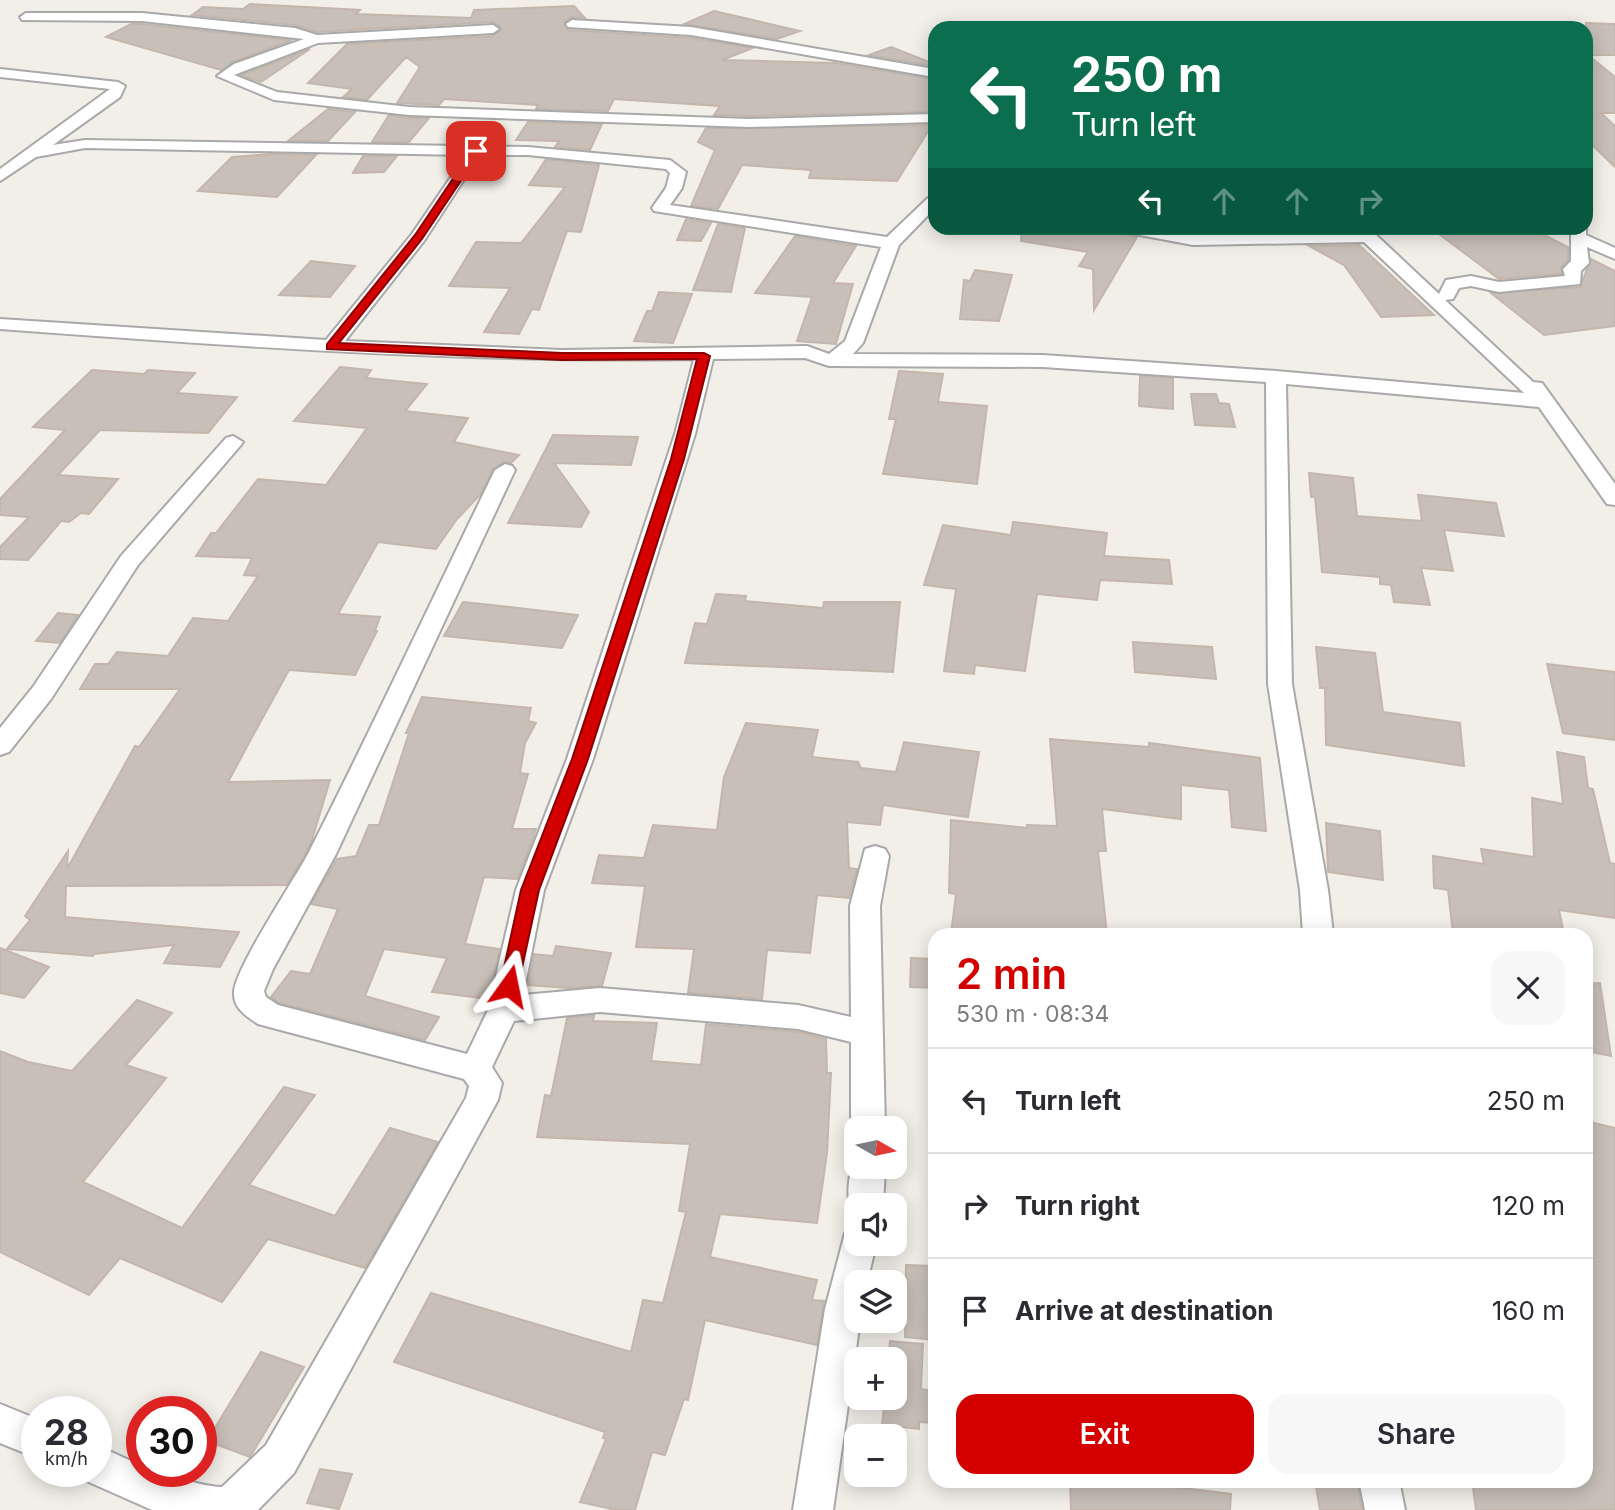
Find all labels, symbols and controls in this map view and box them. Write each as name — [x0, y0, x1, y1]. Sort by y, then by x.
text: 250 m — [1071, 45, 1223, 104]
icon: left — [956, 49, 1047, 140]
text: Turn left — [1071, 105, 1196, 144]
pin — [446, 121, 506, 181]
icon: arrive — [457, 132, 495, 170]
icon: left — [1132, 182, 1170, 220]
icon: ahead — [1205, 182, 1243, 220]
icon: ahead — [1278, 182, 1316, 220]
icon: right — [1351, 182, 1389, 220]
text: 2 min — [956, 948, 1067, 999]
position arrow — [472, 949, 546, 1023]
button: close — [1491, 951, 1565, 1025]
text: 530 m · 08:34 — [956, 1000, 1109, 1028]
icon: left — [956, 1082, 994, 1120]
text: Turn left — [1015, 1085, 1121, 1116]
text: 250 m — [1487, 1085, 1565, 1116]
north arrow — [844, 1116, 906, 1180]
map controls — [844, 1116, 907, 1487]
icon: right — [956, 1187, 994, 1225]
text: Turn right — [1015, 1190, 1140, 1221]
text: 120 m — [1492, 1190, 1565, 1221]
button: sound — [844, 1193, 907, 1256]
button: layers — [844, 1270, 907, 1333]
icon: arrive — [956, 1292, 994, 1330]
text: Arrive at destination — [1015, 1295, 1274, 1326]
text: 160 m — [1492, 1295, 1565, 1326]
button: + — [844, 1347, 907, 1410]
button: Exit — [956, 1394, 1254, 1474]
button: Share — [1268, 1394, 1565, 1474]
speed limit sign: 30 — [126, 1396, 217, 1487]
text: 28 — [44, 1411, 89, 1453]
button: − — [844, 1424, 907, 1487]
text: km/h — [45, 1448, 88, 1469]

